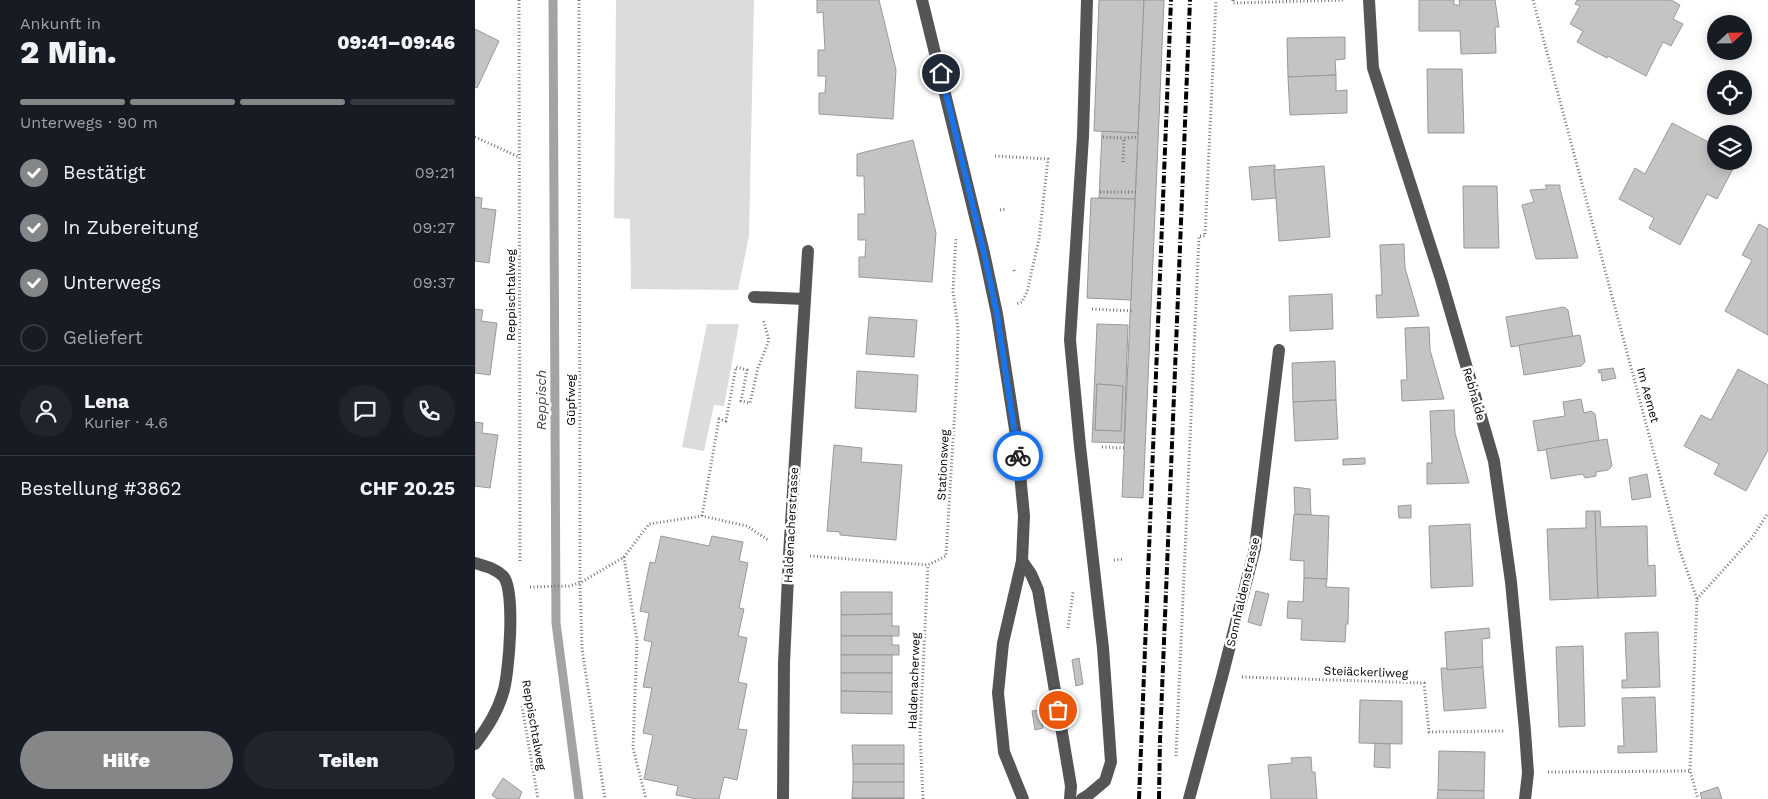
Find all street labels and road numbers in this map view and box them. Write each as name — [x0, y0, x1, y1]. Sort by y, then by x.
street label: Reppischtalweg — [504, 249, 518, 341]
street label: Rebhalde — [1460, 366, 1488, 422]
street label: Im Aemet — [1634, 366, 1662, 424]
street label: Güpfweg — [564, 374, 578, 426]
street label: Stationsweg — [934, 428, 952, 501]
street label: Haldenacherstrasse — [781, 467, 801, 583]
street label: Sonnhaldenstrasse — [1224, 536, 1262, 648]
street label: Haldenacherweg — [905, 632, 923, 730]
street label: Steiäckerliweg — [1323, 664, 1409, 680]
street label: Reppischtalweg — [519, 679, 549, 772]

